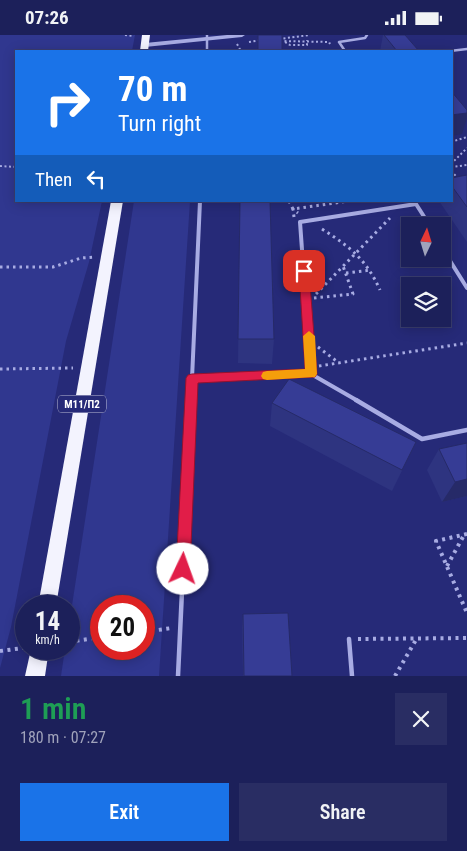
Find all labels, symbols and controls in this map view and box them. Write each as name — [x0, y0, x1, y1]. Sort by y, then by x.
text: 07:26 — [25, 6, 69, 29]
text: 70 m — [118, 69, 187, 110]
icon: right — [35, 70, 100, 135]
text: Turn right — [118, 111, 201, 136]
icon: left — [82, 165, 110, 193]
text: Then — [35, 168, 72, 191]
north arrow — [401, 217, 451, 267]
map controls — [401, 217, 451, 327]
pin — [283, 250, 325, 292]
icon: arrive — [290, 257, 318, 285]
button: layers — [401, 277, 451, 327]
road number: М11/П2 — [58, 395, 106, 413]
position arrow — [156, 542, 208, 594]
speed limit sign: 20 — [90, 595, 155, 660]
text: 14 — [35, 607, 60, 636]
text: km/h — [35, 633, 60, 647]
text: 1 min — [20, 691, 86, 726]
button: close — [395, 693, 447, 745]
text: 180 m · 07:27 — [20, 728, 106, 747]
button: Exit — [20, 783, 229, 841]
button: Share — [239, 783, 447, 841]

